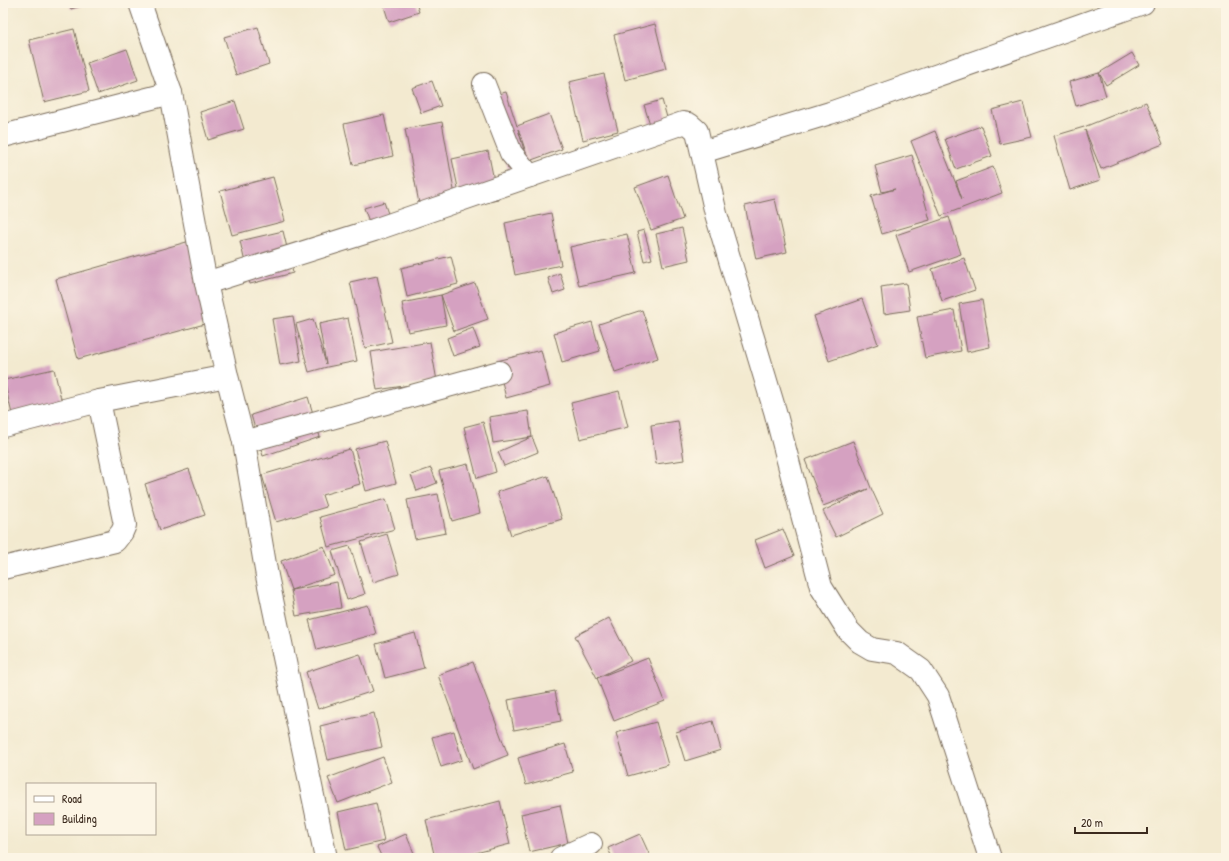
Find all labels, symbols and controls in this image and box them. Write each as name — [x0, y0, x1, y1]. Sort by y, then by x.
legend — [26, 783, 156, 835]
text: Road — [62, 790, 82, 807]
scale bar — [1075, 809, 1147, 835]
text: Building — [62, 810, 97, 827]
text: 20 m — [1081, 814, 1103, 831]

